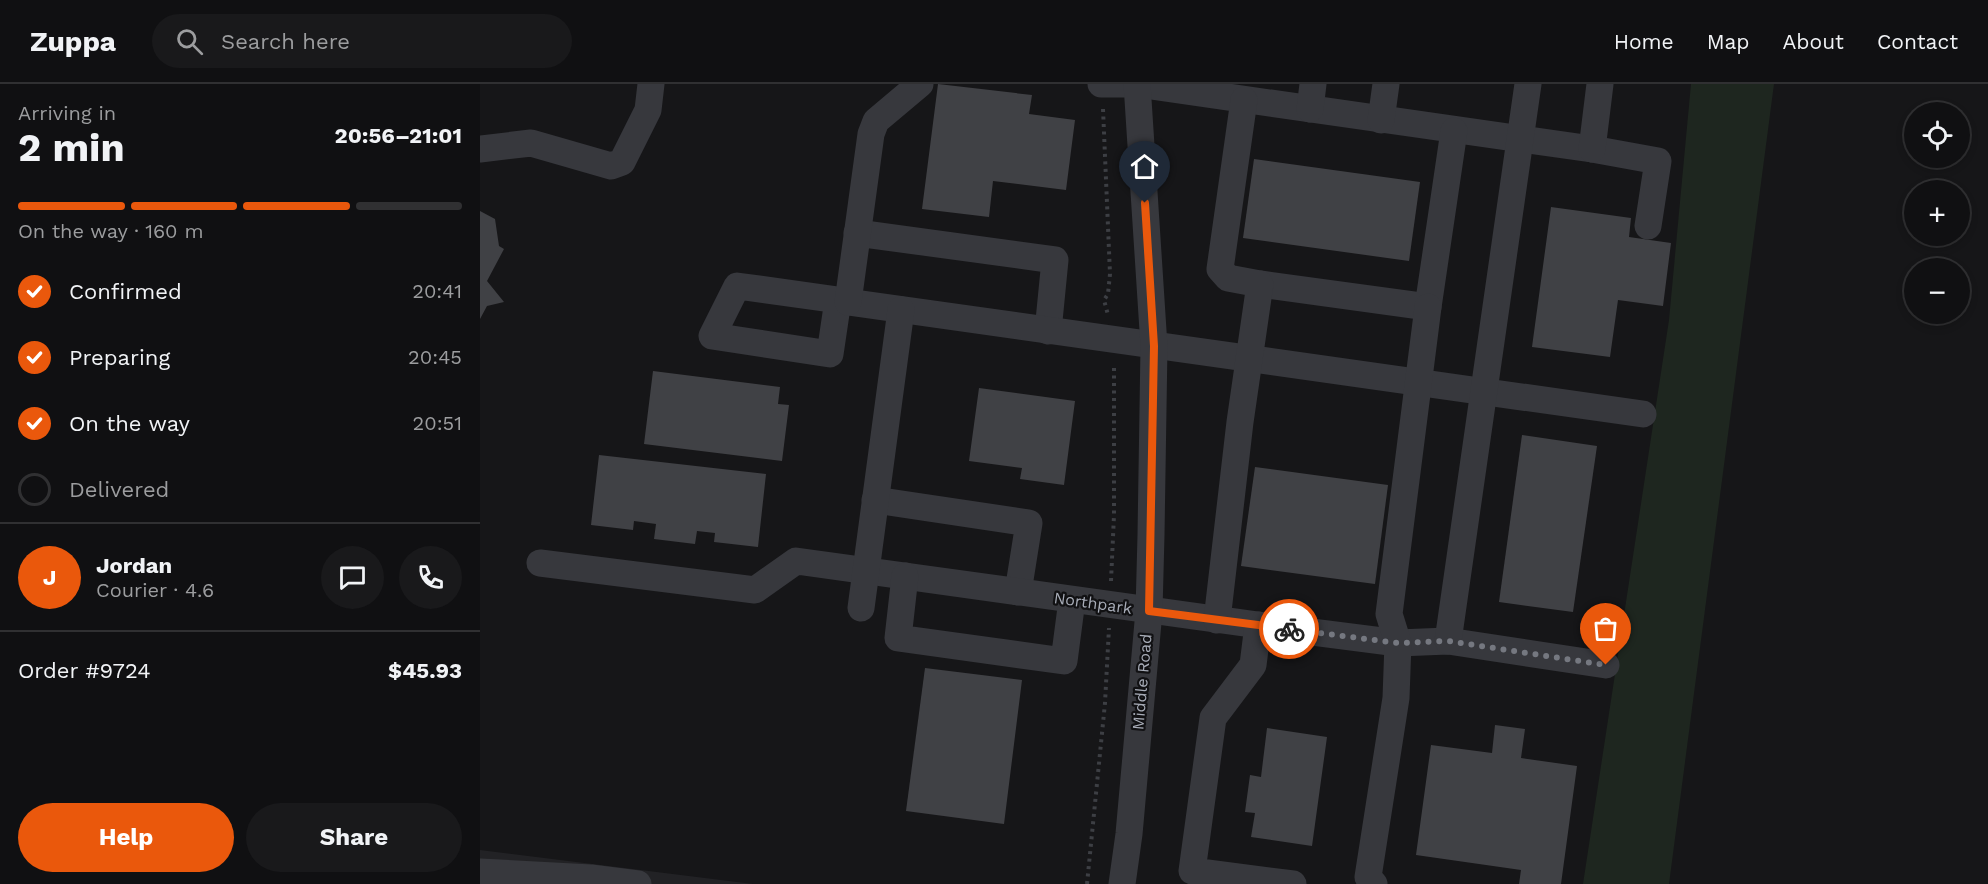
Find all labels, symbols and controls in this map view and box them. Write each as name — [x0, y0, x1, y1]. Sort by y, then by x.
search box — [152, 14, 572, 68]
text: Zuppa — [30, 25, 116, 58]
icon: search — [173, 25, 206, 58]
text: Search here — [221, 29, 350, 54]
text: Home — [1614, 29, 1674, 54]
text: Map — [1707, 29, 1750, 54]
text: About — [1783, 29, 1844, 54]
text: Contact — [1877, 29, 1958, 54]
text: Arriving in — [18, 101, 116, 125]
map controls — [1904, 102, 1970, 324]
button: locate — [1904, 102, 1970, 168]
text: 20:56–21:01 — [335, 123, 462, 148]
text: 2 min — [18, 125, 125, 170]
pin — [1119, 141, 1170, 203]
icon: home — [1128, 150, 1161, 183]
button: + — [1904, 180, 1970, 246]
text: On the way · 160 m — [18, 219, 203, 243]
button: − — [1904, 258, 1970, 324]
icon: check — [18, 275, 51, 308]
text: Confirmed — [69, 279, 182, 304]
text: 20:41 — [412, 279, 462, 303]
icon: check — [18, 341, 51, 374]
text: Preparing — [69, 345, 170, 370]
text: 20:45 — [408, 345, 462, 369]
icon: check — [18, 407, 51, 440]
text: On the way — [69, 411, 190, 436]
text: 20:51 — [413, 411, 462, 435]
text: Delivered — [69, 477, 169, 502]
button: chat — [321, 546, 384, 609]
button: phone — [399, 546, 462, 609]
text: Jordan — [96, 553, 172, 578]
text: J — [43, 565, 56, 590]
text: Courier · 4.6 — [96, 578, 214, 602]
street label: Northpark — [1053, 588, 1133, 618]
courier — [1259, 599, 1319, 659]
pin — [1580, 603, 1631, 665]
icon: bag — [1589, 612, 1622, 645]
icon: bike — [1273, 613, 1306, 646]
street label: Middle Road — [1128, 633, 1156, 731]
text: Order #9724 — [18, 658, 151, 683]
text: $45.93 — [388, 658, 462, 683]
button: Help — [18, 803, 234, 872]
button: Share — [246, 803, 462, 872]

